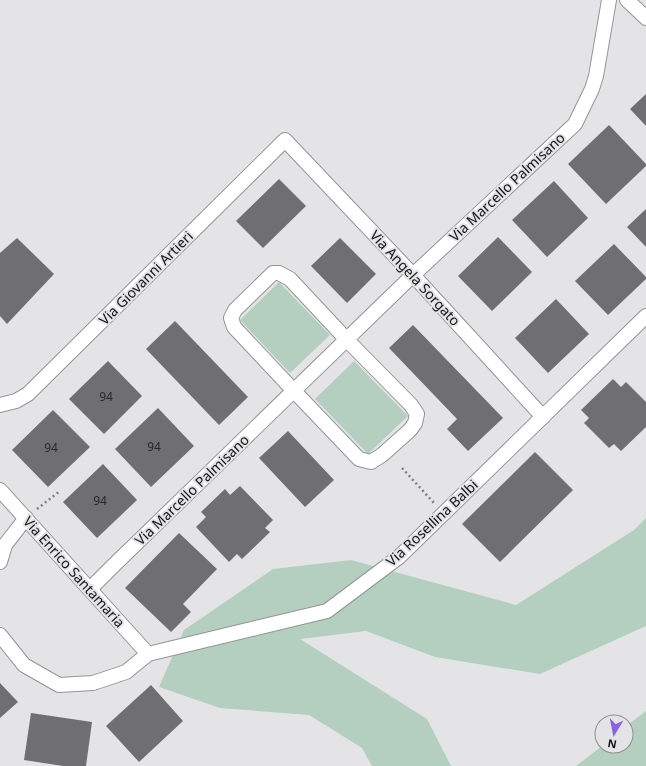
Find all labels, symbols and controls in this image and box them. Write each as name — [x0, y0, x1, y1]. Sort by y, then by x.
street label: Via Marcello Palmisano — [445, 128, 569, 245]
street label: Via Giovanni Artieri — [94, 226, 197, 329]
street label: Via Angela Sorgato — [366, 226, 465, 330]
house number: 94 — [99, 388, 113, 405]
street label: Via Marcello Palmisano — [130, 430, 253, 549]
house number: 94 — [147, 438, 161, 455]
house number: 94 — [44, 439, 58, 456]
street label: Via Rosellina Balbi — [382, 475, 482, 570]
house number: 94 — [93, 492, 107, 509]
street label: Via Enrico Santamaria — [19, 512, 129, 631]
north arrow — [594, 714, 634, 754]
text: N — [606, 736, 618, 753]

